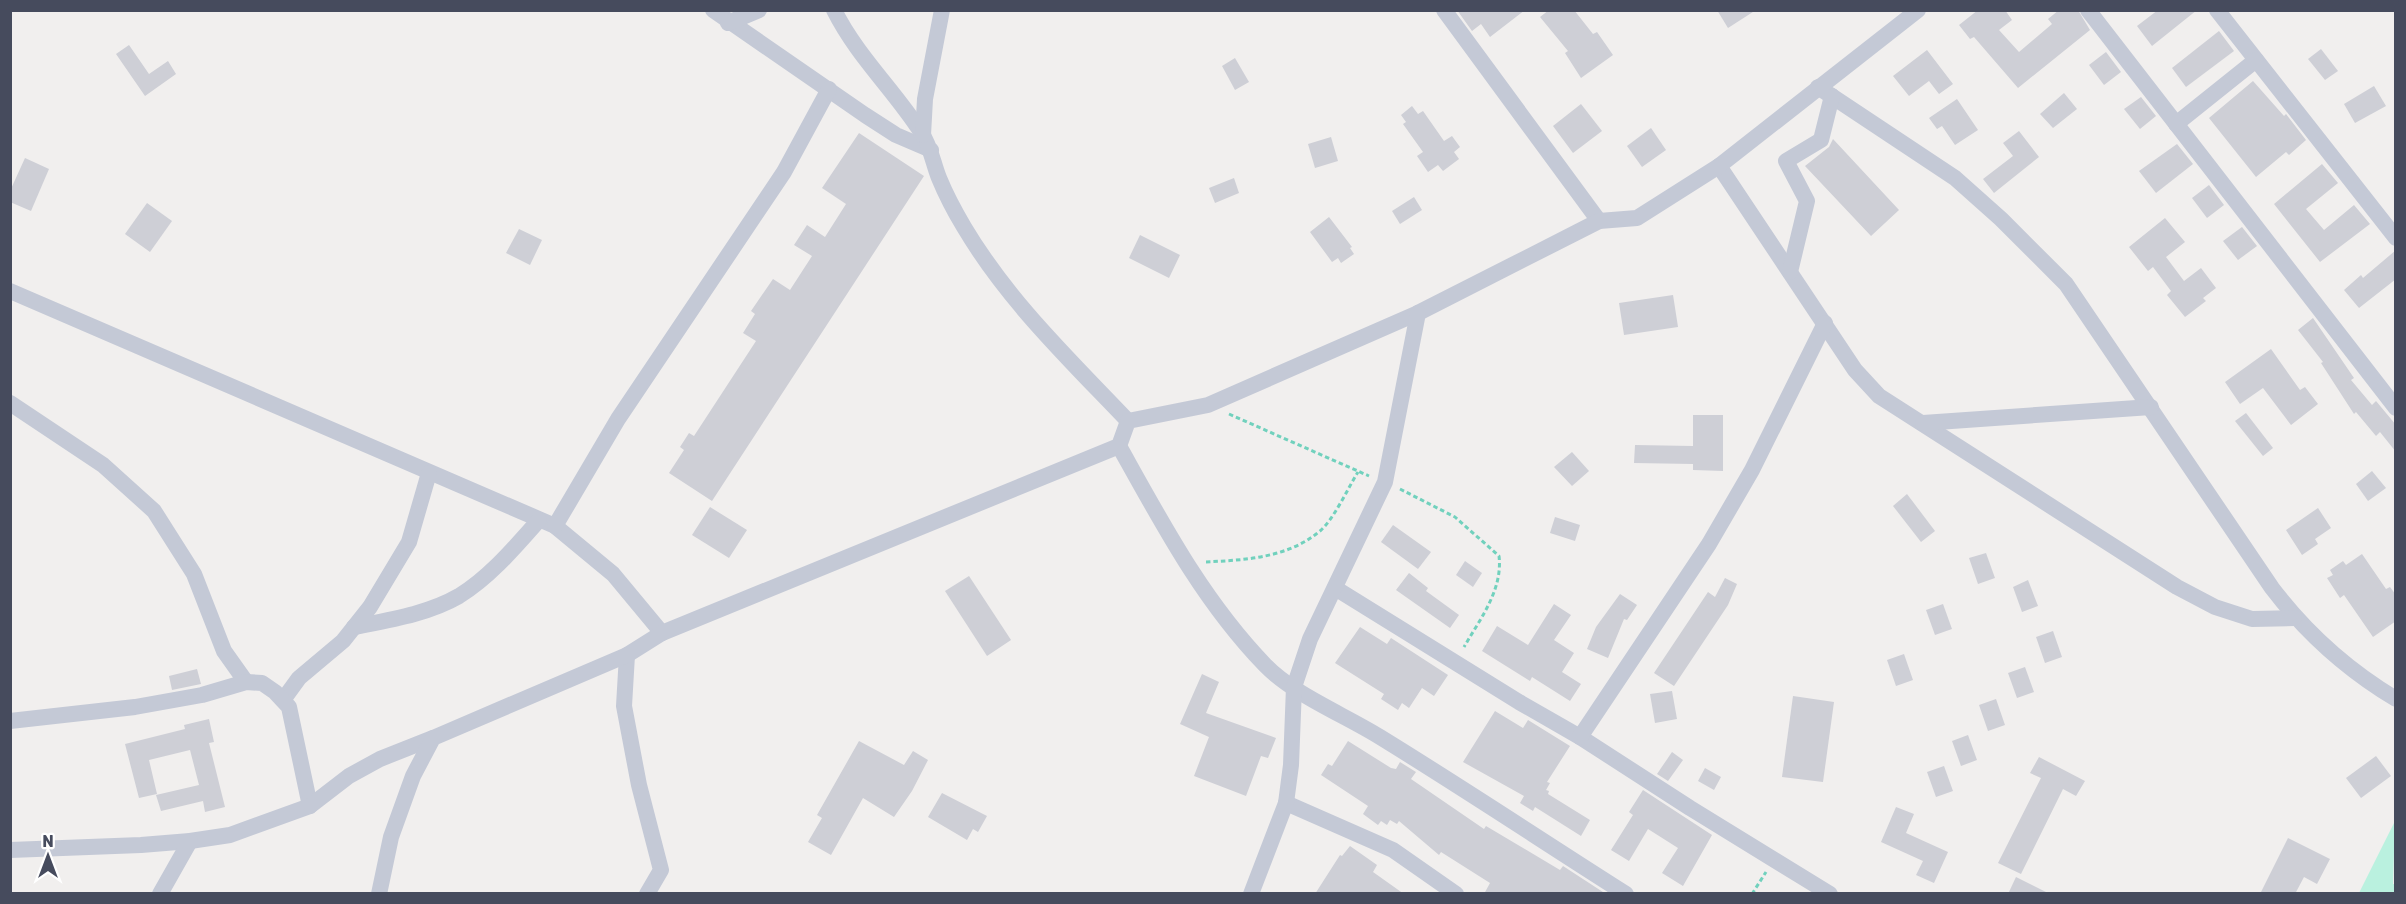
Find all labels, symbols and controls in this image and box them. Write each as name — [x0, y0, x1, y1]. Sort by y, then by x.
north arrow — [18, 826, 78, 886]
text: N — [42, 832, 54, 851]

